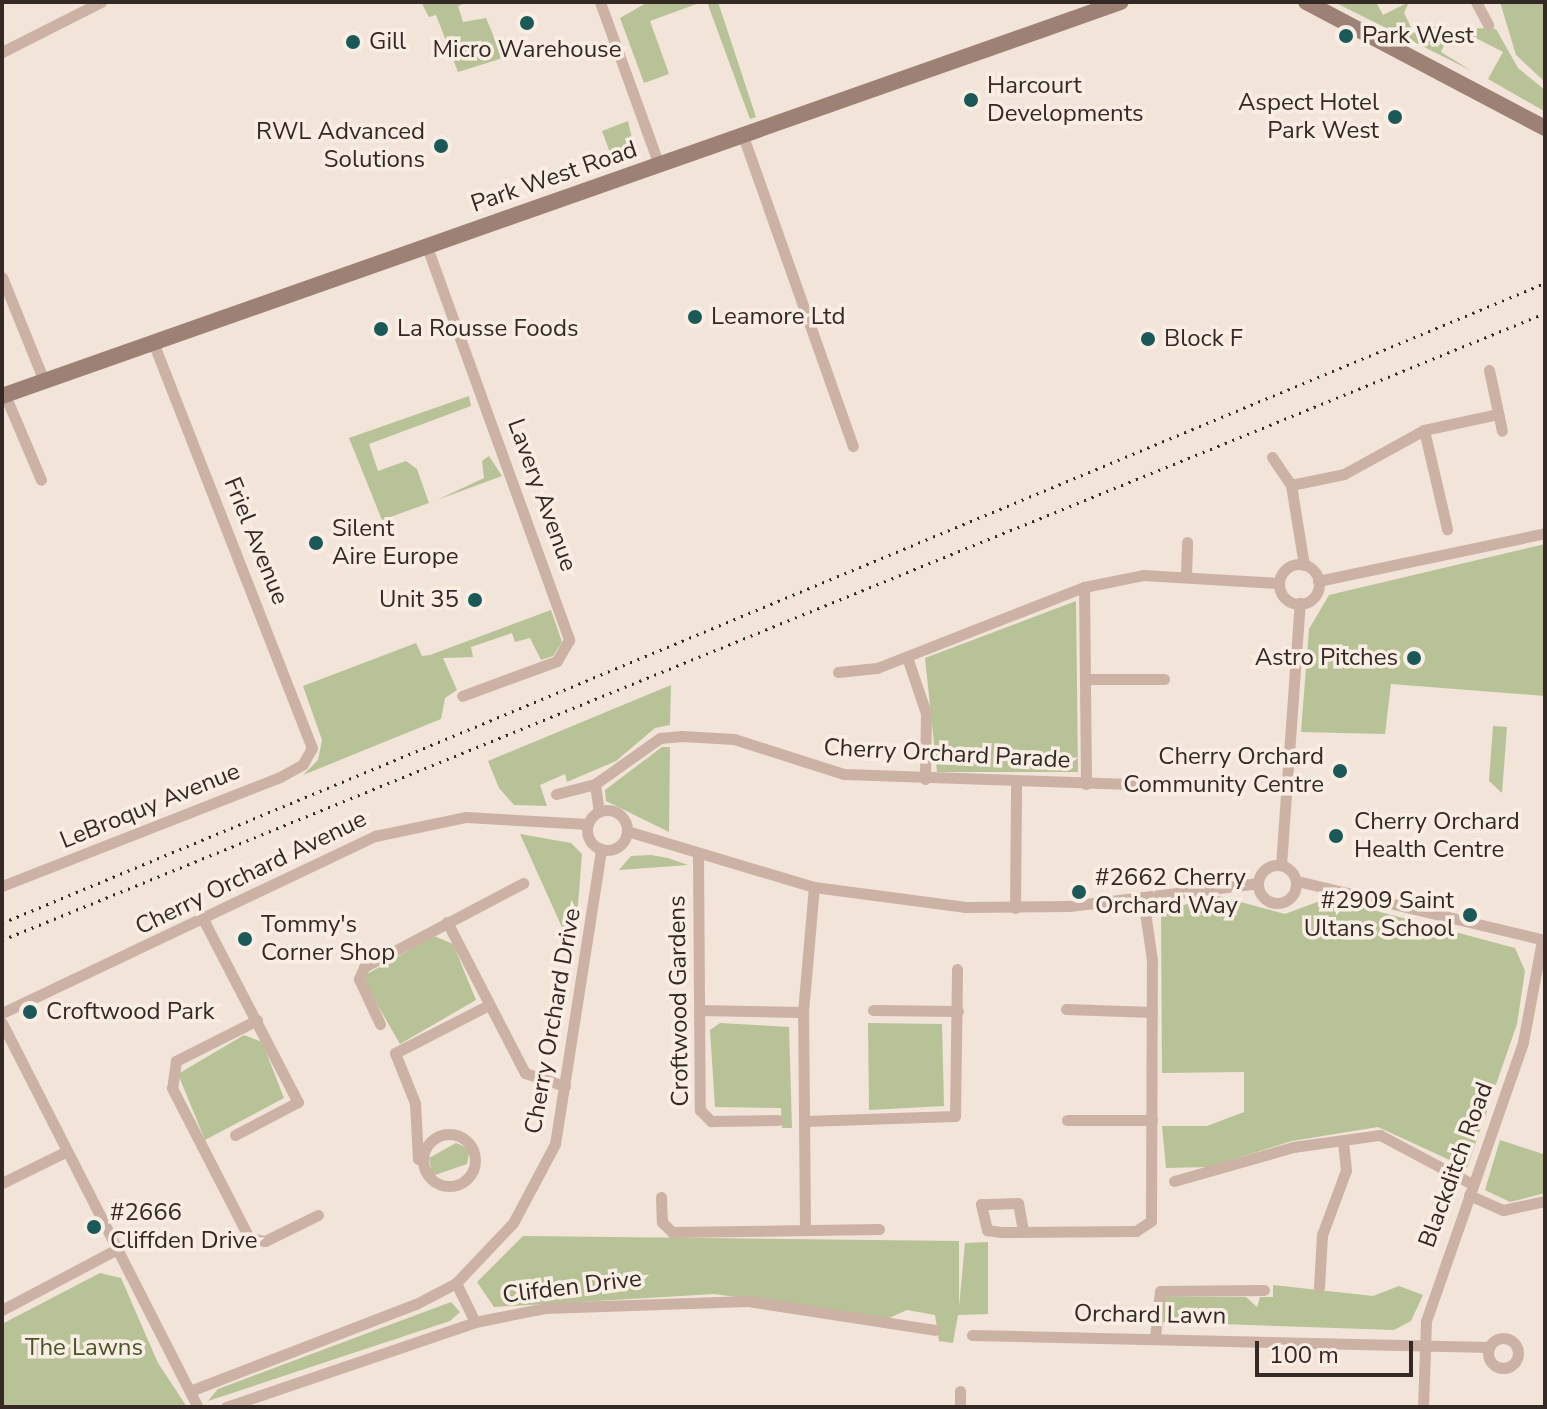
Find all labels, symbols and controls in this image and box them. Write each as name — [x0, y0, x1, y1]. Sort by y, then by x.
marker: Micro Warehouse — [518, 14, 536, 32]
place label: Park West — [1362, 22, 1474, 50]
marker: Park West — [1337, 27, 1355, 45]
place label: Gill — [369, 28, 406, 56]
marker: Gill — [344, 33, 362, 51]
place label: Micro Warehouse — [433, 36, 621, 64]
place label: Harcourt Developments — [987, 72, 1144, 128]
place label: Aspect Hotel Park West — [1238, 89, 1379, 145]
marker: Harcourt Developments — [962, 91, 980, 109]
marker: Aspect Hotel Park West — [1386, 108, 1404, 126]
place label: RWL Advanced Solutions — [256, 118, 425, 174]
street label: Park West Road — [467, 135, 641, 219]
marker: RWL Advanced Solutions — [432, 137, 450, 155]
place label: Leamore Ltd — [711, 303, 845, 331]
marker: Leamore Ltd — [686, 308, 704, 326]
place label: La Rousse Foods — [397, 315, 578, 343]
marker: La Rousse Foods — [372, 320, 390, 338]
place label: Block F — [1164, 325, 1243, 353]
marker: Block F — [1139, 330, 1157, 348]
street label: Lavery Avenue — [501, 415, 583, 575]
street label: Friel Avenue — [217, 473, 295, 609]
place label: Silent Aire Europe — [332, 515, 458, 571]
marker: Silent Aire Europe — [307, 534, 325, 552]
place label: Unit 35 — [379, 586, 459, 614]
marker: Unit 35 — [466, 591, 484, 609]
place label: Astro Pitches — [1255, 644, 1398, 672]
marker: Astro Pitches — [1405, 649, 1423, 667]
street label: Cherry Orchard Parade — [823, 733, 1071, 775]
place label: Cherry Orchard Community Centre — [1123, 743, 1324, 799]
street label: LeBroquy Avenue — [56, 757, 244, 855]
marker: Cherry Orchard Community Centre — [1331, 762, 1349, 780]
street label: Cherry Orchard Avenue — [131, 804, 371, 942]
place label: Cherry Orchard Health Centre — [1354, 808, 1520, 864]
marker: Cherry Orchard Health Centre — [1325, 825, 1347, 847]
place label: #2662 Cherry Orchard Way — [1095, 864, 1246, 920]
marker: #2662 Cherry Orchard Way — [1070, 883, 1088, 901]
place label: #2909 Saint Ultans School — [1304, 887, 1454, 943]
street label: Croftwood Gardens — [663, 895, 695, 1107]
street label: Cherry Orchard Drive — [519, 906, 587, 1136]
marker: #2909 Saint Ultans School — [1461, 906, 1479, 924]
place label: Tommy's Corner Shop — [261, 911, 395, 967]
marker: Tommy's Corner Shop — [236, 930, 254, 948]
place label: Croftwood Park — [46, 998, 215, 1026]
marker: Croftwood Park — [21, 1003, 39, 1021]
street label: Blackditch Road — [1413, 1079, 1499, 1251]
place label: #2666 Cliffden Drive — [110, 1199, 258, 1255]
marker: #2666 Cliffden Drive — [85, 1218, 103, 1236]
street label: Clifden Drive — [501, 1264, 643, 1310]
street label: Orchard Lawn — [1074, 1299, 1226, 1331]
scale bar — [1259, 1325, 1417, 1375]
park label: The Lawns — [25, 1334, 143, 1362]
text: 100 m — [1269, 1339, 1339, 1371]

